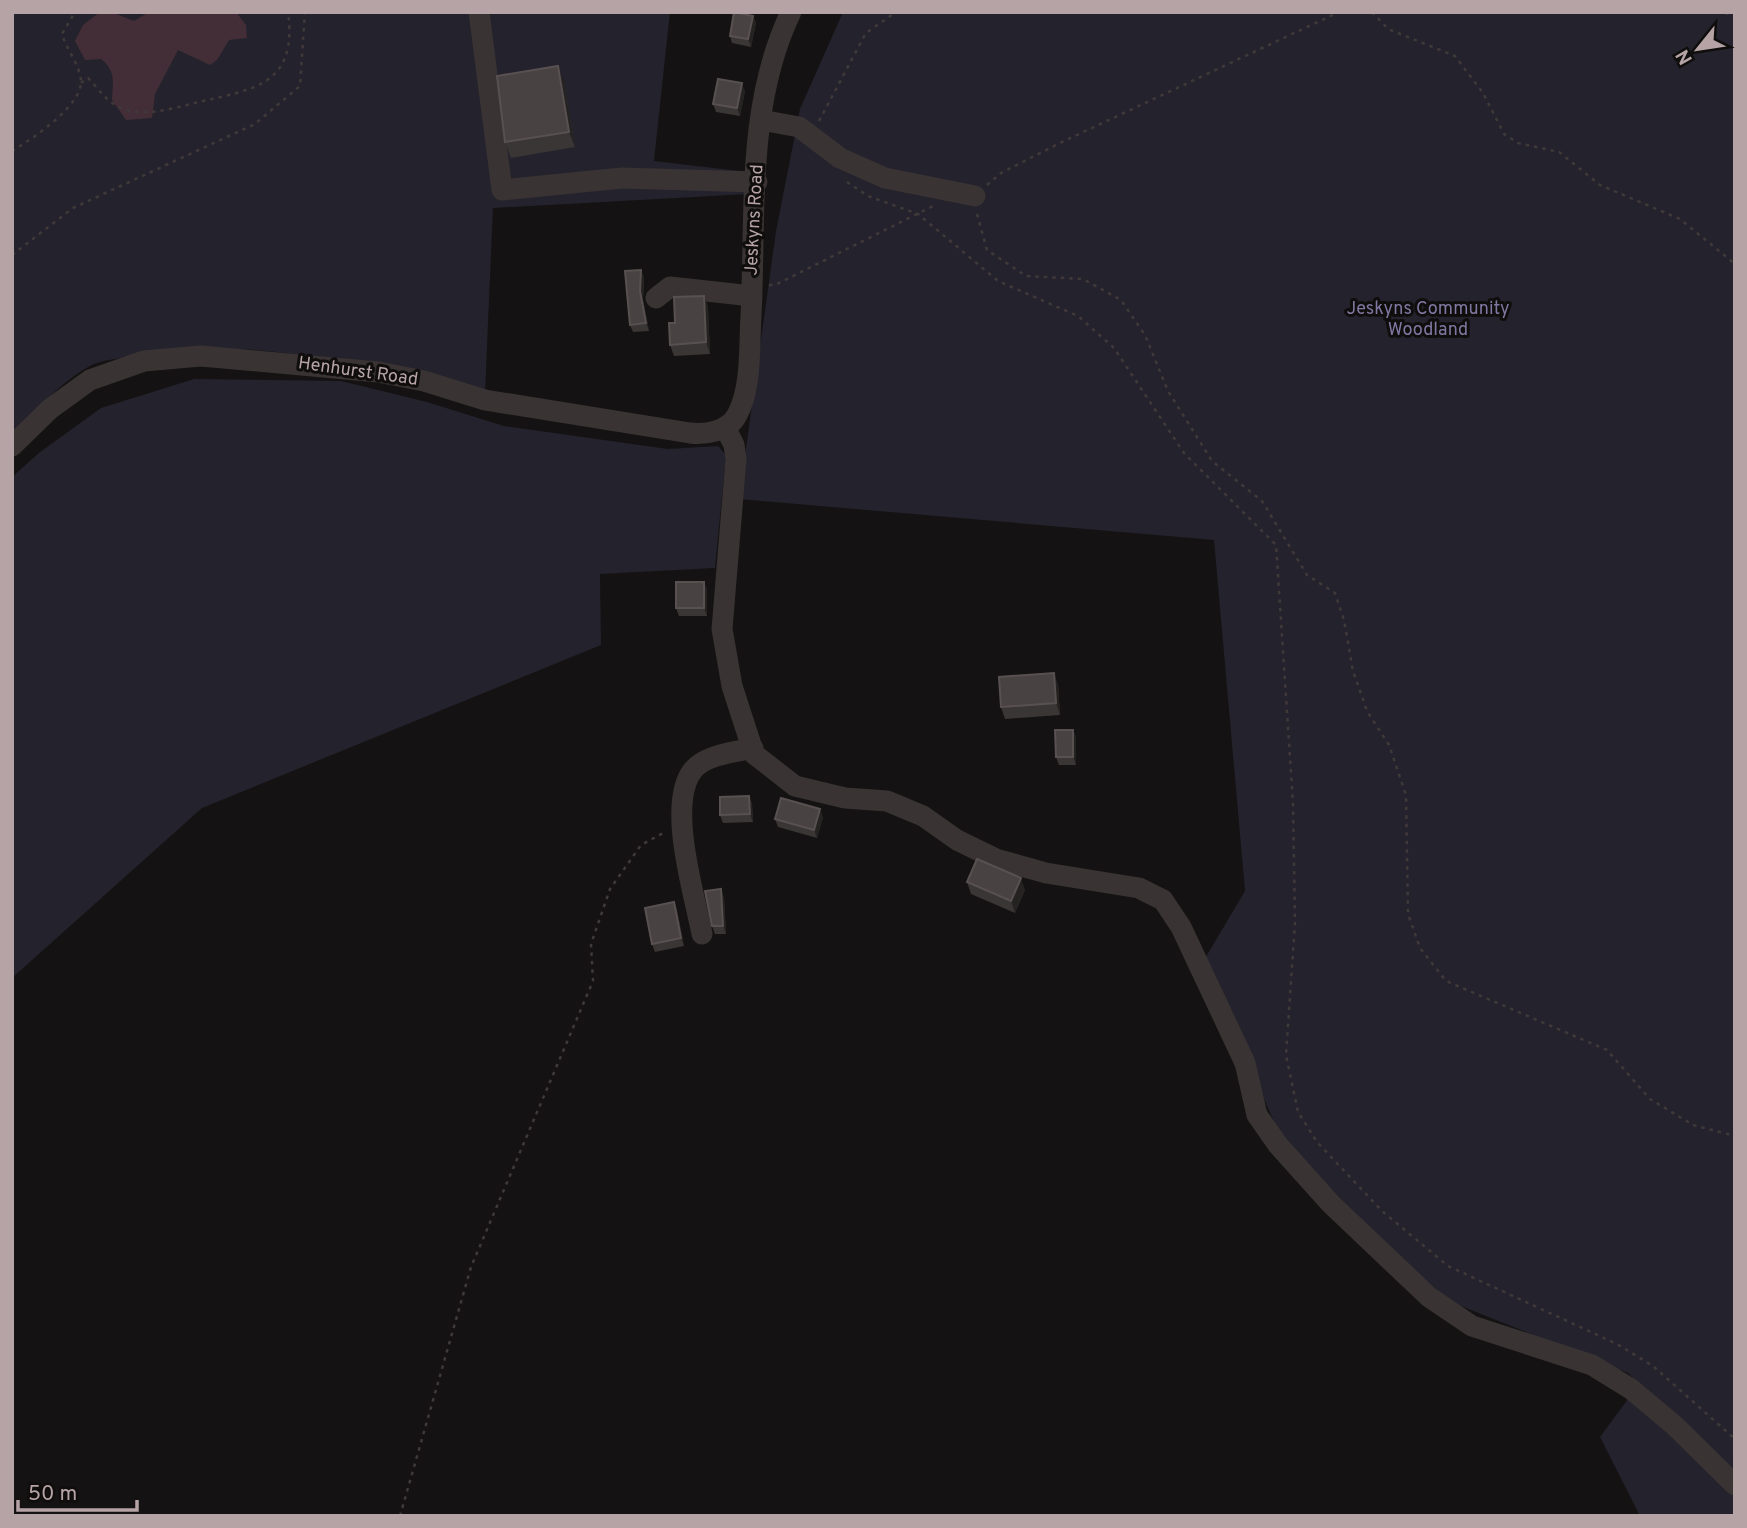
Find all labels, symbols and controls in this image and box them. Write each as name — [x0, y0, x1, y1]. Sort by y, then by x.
north arrow — [1663, 14, 1733, 84]
text: N — [1671, 45, 1699, 68]
street label: Jeskyns Road — [741, 164, 769, 276]
park label: Jeskyns Community Woodland — [1347, 298, 1509, 342]
street label: Henhurst Road — [297, 352, 419, 392]
scale bar — [18, 1468, 136, 1512]
text: 50 m — [28, 1481, 77, 1508]

